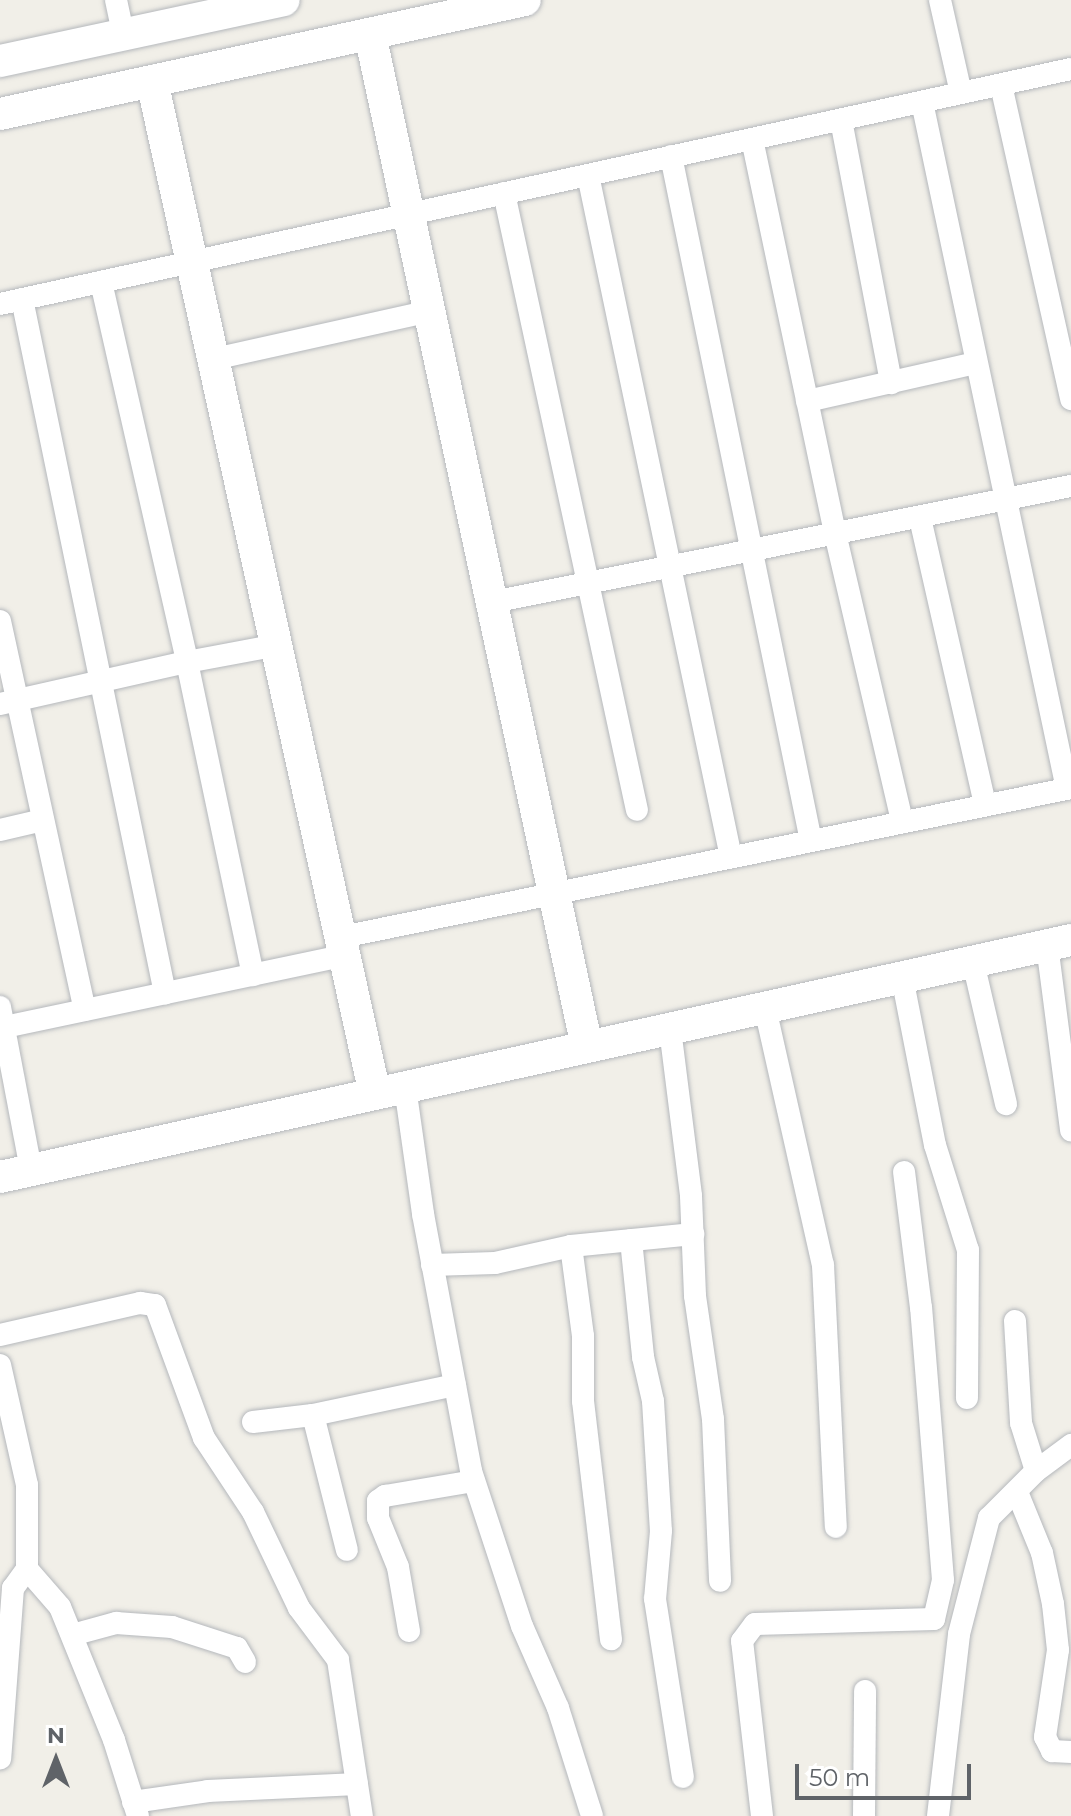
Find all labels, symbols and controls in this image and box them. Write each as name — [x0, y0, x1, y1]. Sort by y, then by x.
north arrow — [16, 1720, 96, 1800]
text: N — [47, 1722, 65, 1749]
scale bar — [799, 1748, 975, 1798]
text: 50 m — [809, 1763, 870, 1792]

